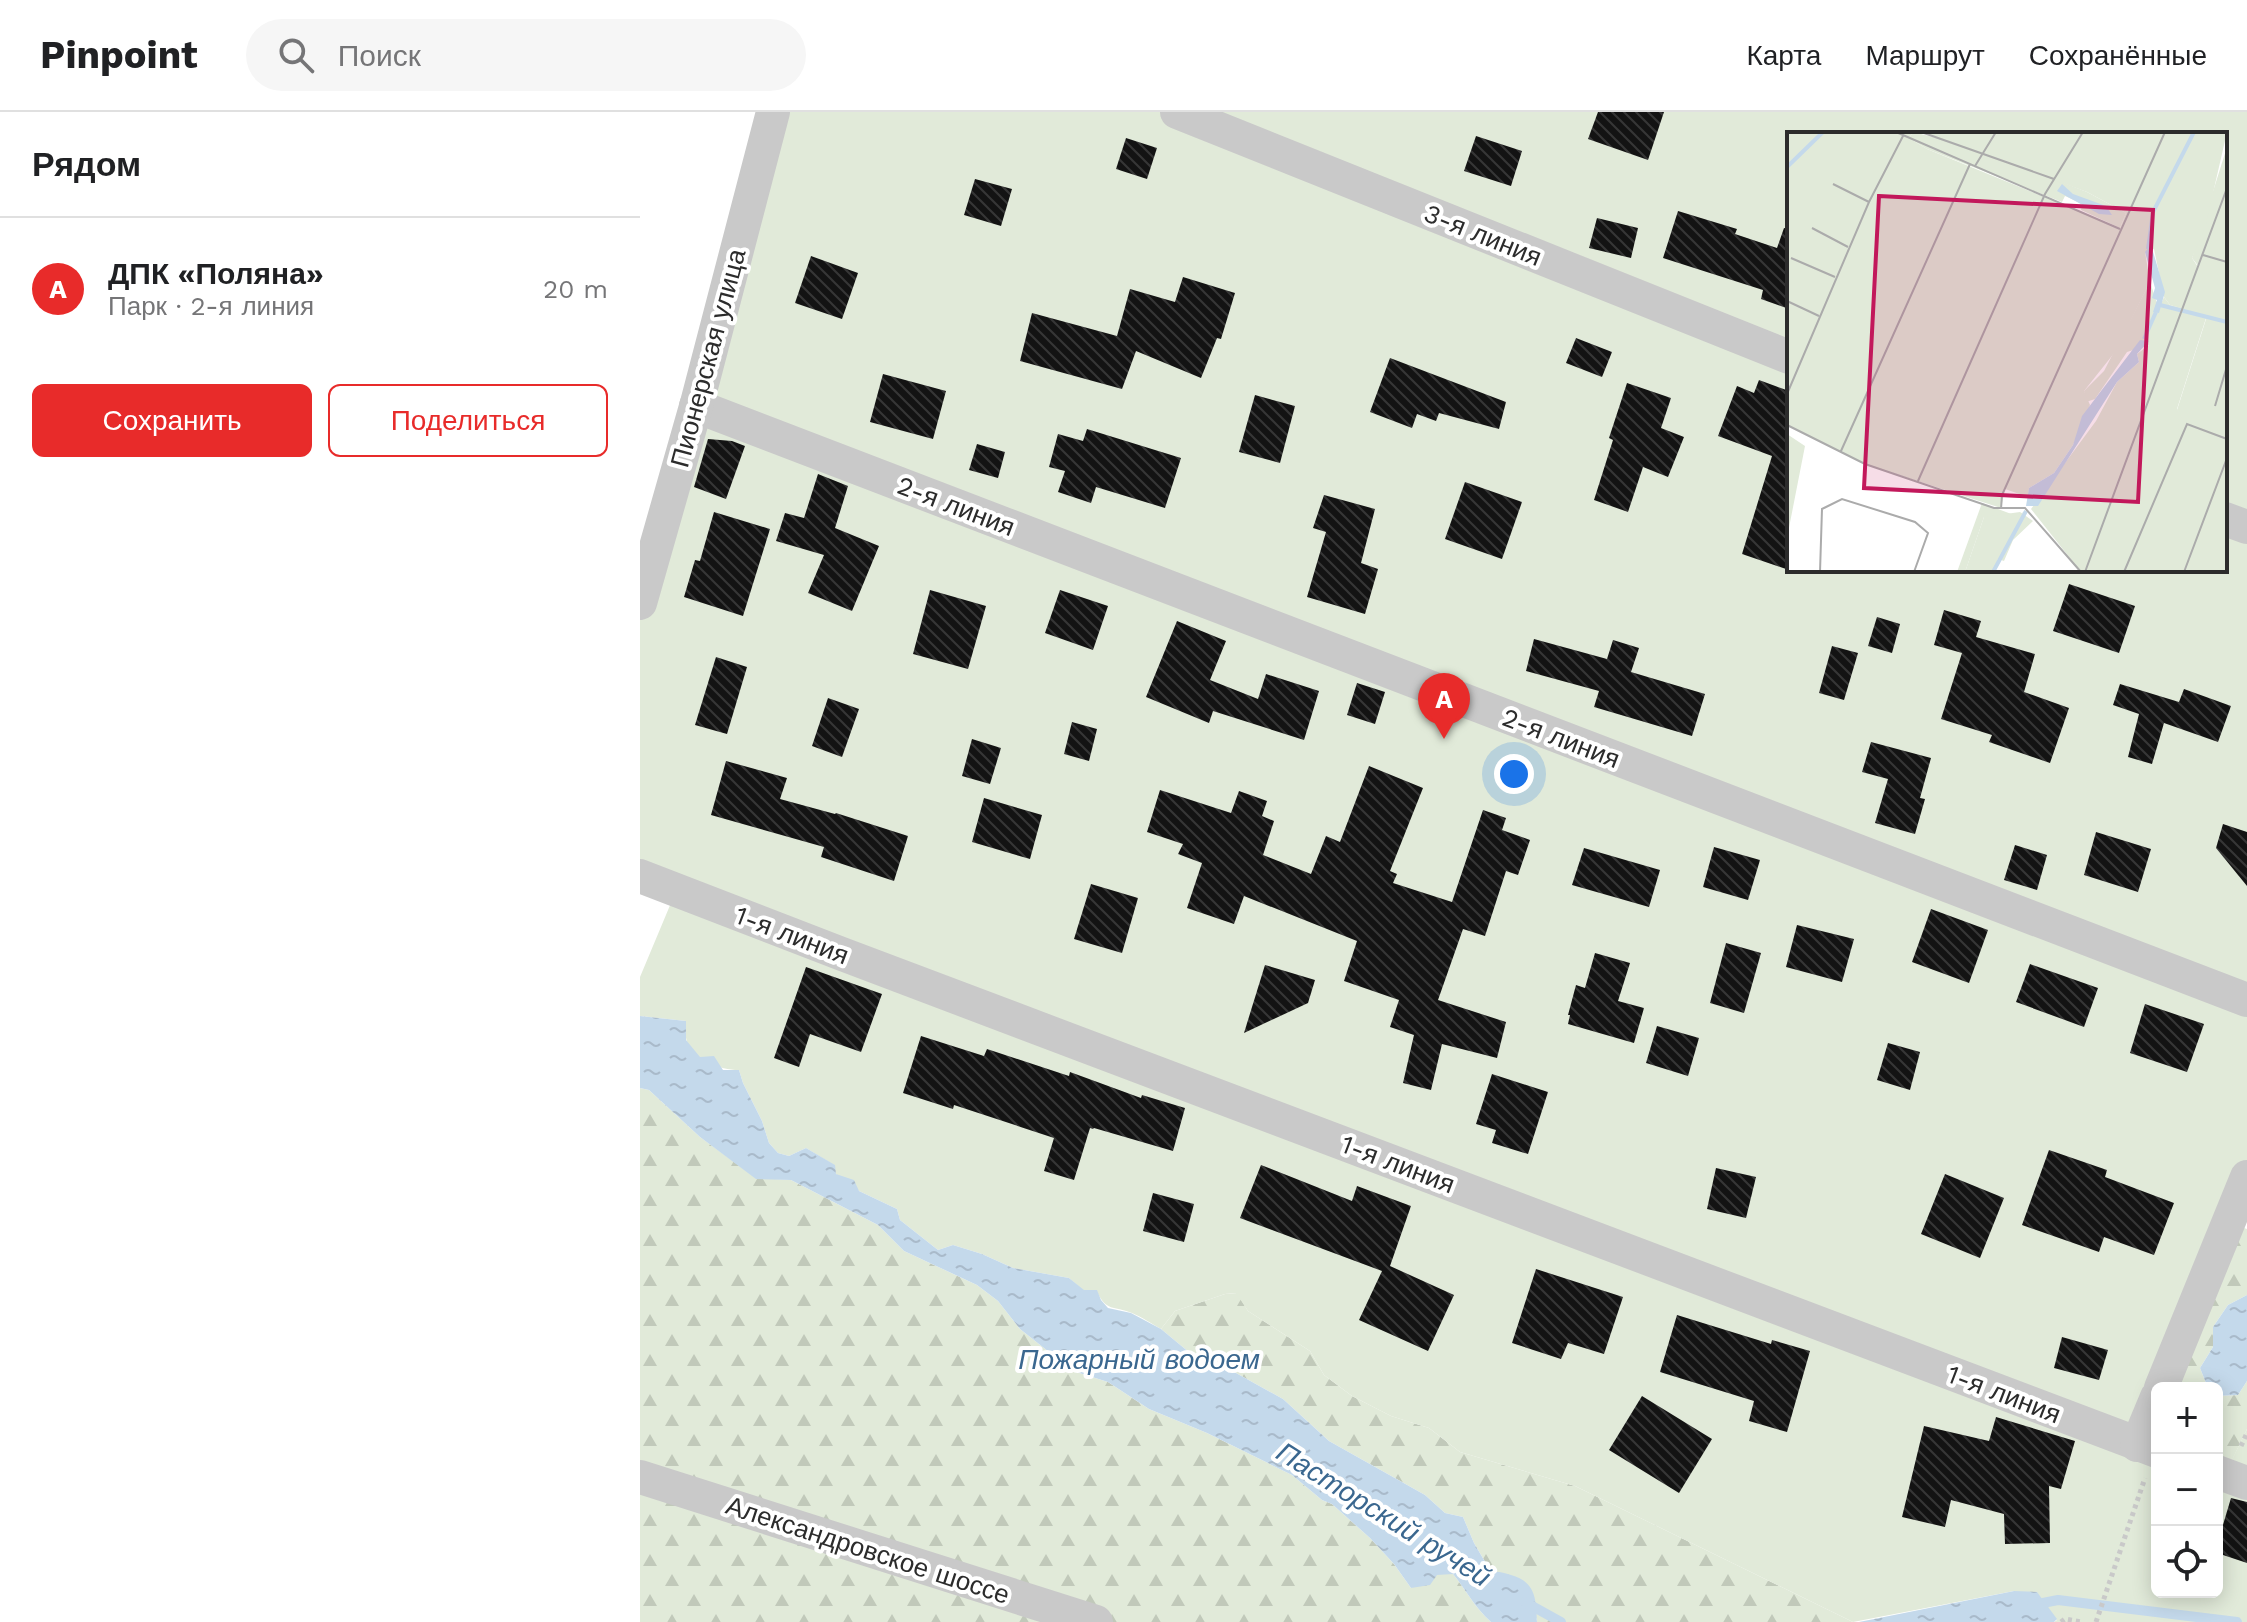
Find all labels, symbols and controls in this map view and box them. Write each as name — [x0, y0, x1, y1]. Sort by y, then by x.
search box — [246, 19, 806, 91]
text: Pinpoint — [40, 33, 198, 77]
icon: search — [274, 33, 318, 77]
text: Поиск — [338, 38, 421, 73]
text: Карта — [1746, 39, 1821, 72]
text: Маршрут — [1865, 39, 1985, 72]
text: Сохранённые — [2029, 39, 2207, 72]
inset map — [1787, 132, 2227, 572]
text: Рядом — [32, 144, 141, 184]
street label: 3-я линия — [1420, 198, 1546, 272]
street label: Пионерская улица — [664, 245, 752, 470]
text: ДПК «Поляна» — [108, 256, 323, 291]
text: A — [49, 274, 67, 304]
text: 20 m — [543, 274, 608, 304]
text: Парк · 2-я линия — [108, 291, 314, 321]
button: Сохранить — [32, 384, 312, 457]
button: Поделиться — [328, 384, 608, 457]
street label: 2-я линия — [893, 470, 1019, 542]
pin: A — [1418, 673, 1470, 739]
street label: 2-я линия — [1498, 702, 1624, 774]
your location — [1494, 754, 1534, 794]
street label: 1-я линия — [731, 900, 853, 970]
street label: 1-я линия — [1337, 1129, 1459, 1199]
water label: Пожарный водоем — [1018, 1343, 1260, 1376]
street label: 1-я линия — [1943, 1359, 2065, 1429]
map controls — [2151, 1382, 2223, 1598]
button: + — [2151, 1382, 2223, 1454]
water label: Пасторский ручей — [1271, 1435, 1497, 1594]
button: − — [2151, 1454, 2223, 1526]
street label: Александровское шоссе — [722, 1490, 1014, 1610]
button: locate — [2151, 1526, 2223, 1598]

